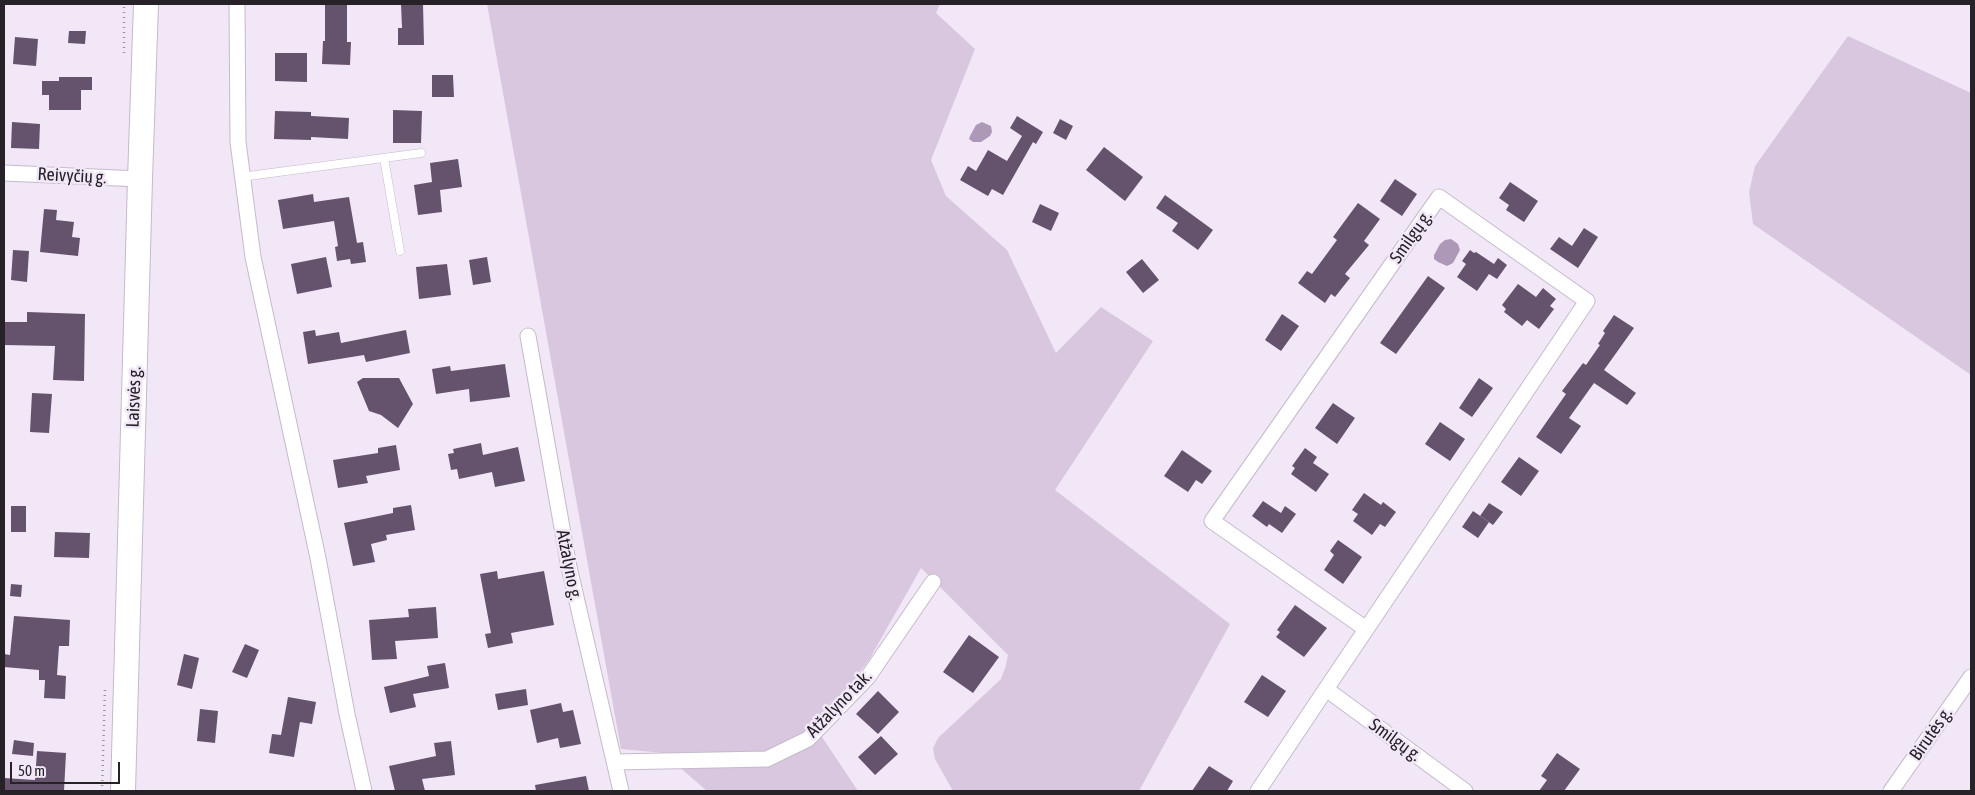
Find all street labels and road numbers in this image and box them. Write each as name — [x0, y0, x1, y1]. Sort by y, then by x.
street label: Reivyčių g. — [37, 163, 107, 189]
street label: Smilgų g. — [1385, 207, 1437, 267]
street label: Laisvės g. — [122, 366, 146, 428]
street label: Atžalyno g. — [552, 528, 586, 602]
street label: Atžalyno tak. — [802, 666, 876, 742]
street label: Birutės g. — [1905, 703, 1957, 765]
street label: Smilgų g. — [1365, 714, 1425, 766]

